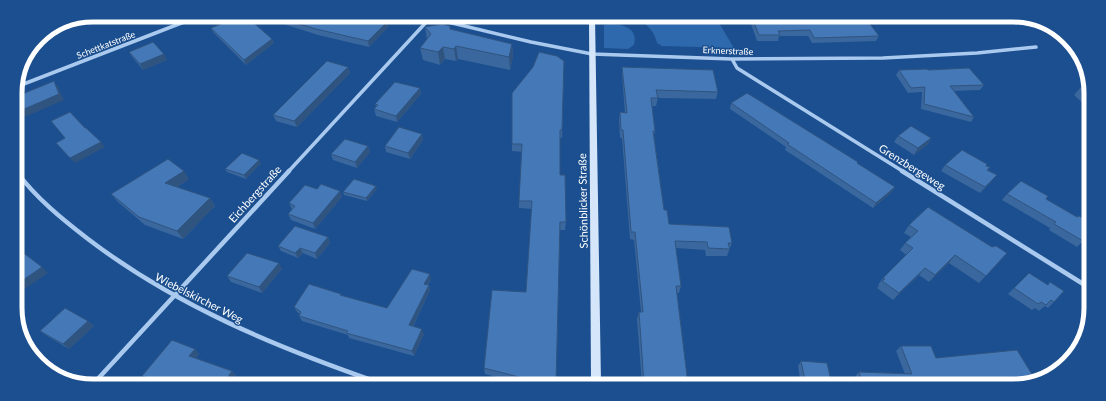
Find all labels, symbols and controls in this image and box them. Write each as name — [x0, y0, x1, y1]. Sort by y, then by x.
street label: Schettkatstraße — [75, 28, 137, 61]
street label: Erknerstraße — [702, 44, 754, 57]
street label: Grenzbergeweg — [877, 141, 948, 192]
street label: Schönblicker Straße — [575, 153, 590, 249]
street label: Eichbergstraße — [226, 162, 284, 225]
street label: Wiebelskircher Weg — [153, 270, 246, 326]

